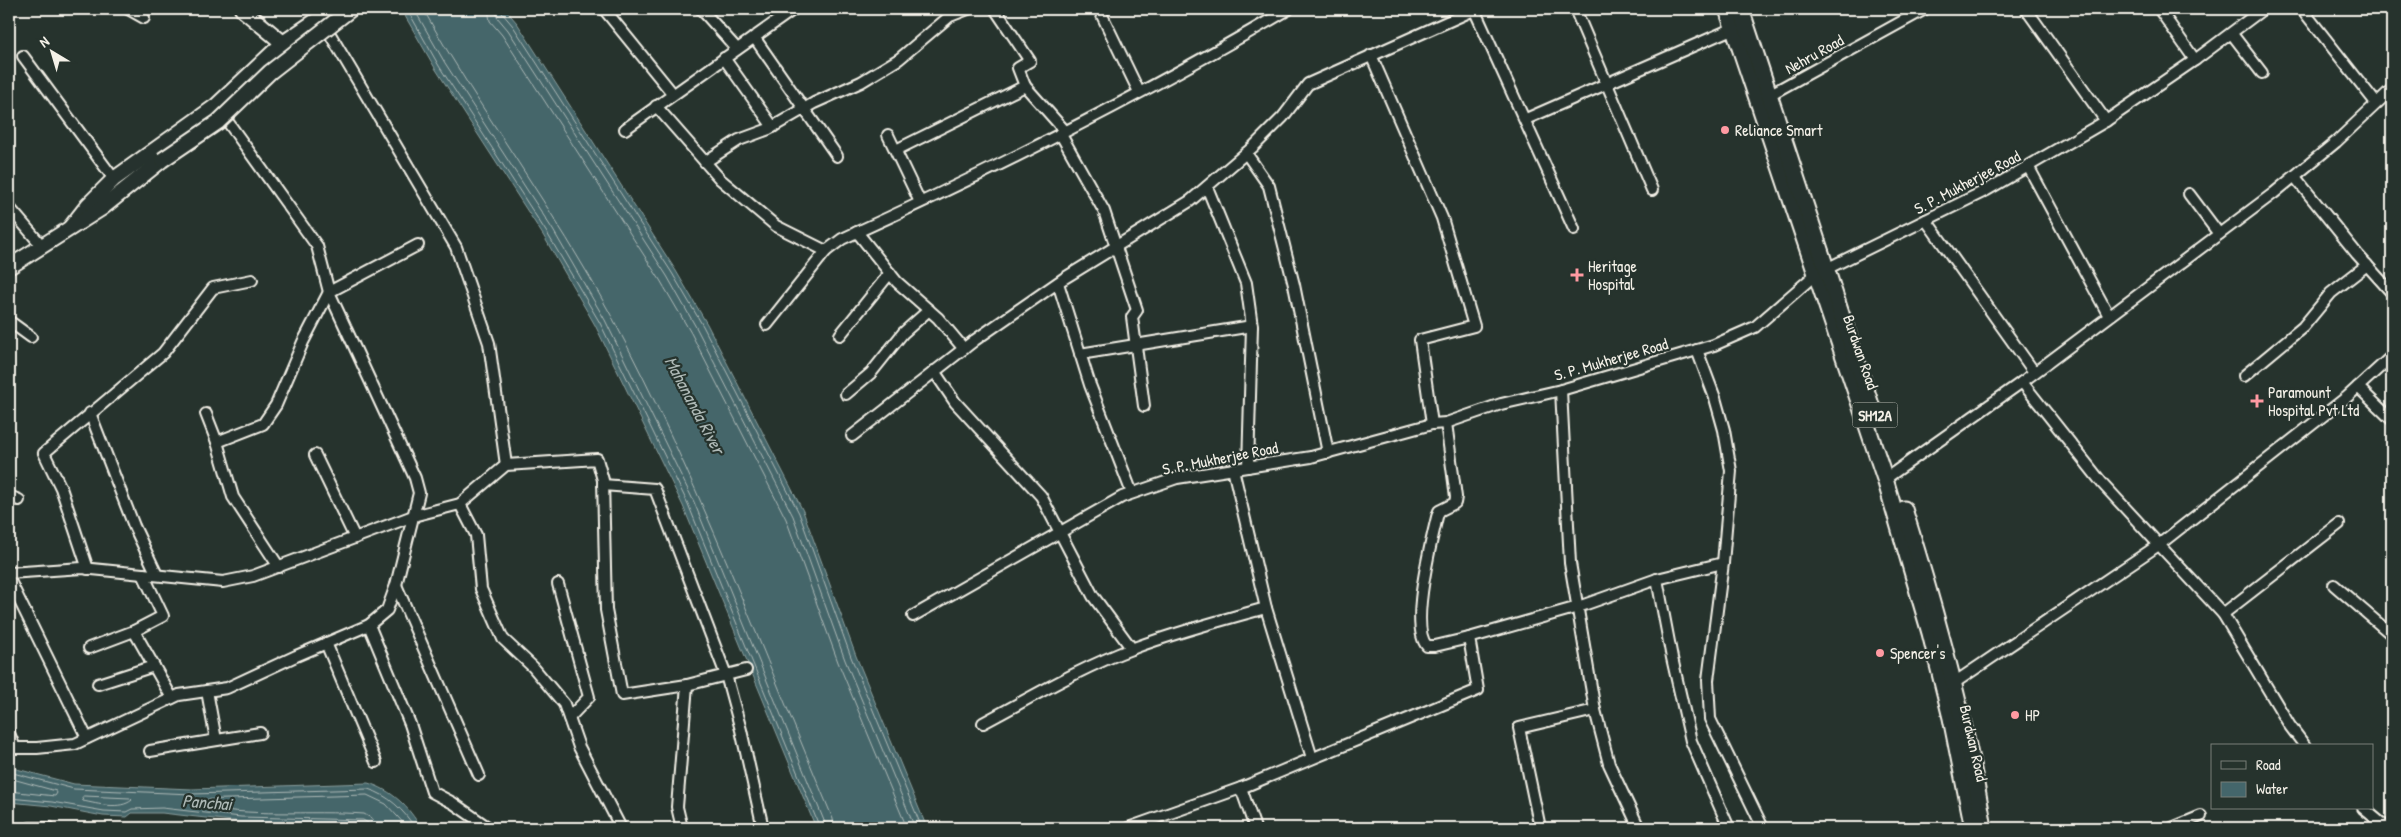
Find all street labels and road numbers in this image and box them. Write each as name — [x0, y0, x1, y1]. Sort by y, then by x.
street label: Nehru Road — [1781, 29, 1847, 79]
street label: S. P. Mukherjee Road — [1910, 145, 2024, 219]
street label: Burdwan Road — [1838, 312, 1884, 392]
street label: S. P. Mukherjee Road — [1552, 332, 1670, 386]
road number: SH12A — [1852, 402, 1898, 428]
street label: S. P. Mukherjee Road — [1160, 436, 1280, 480]
street label: Burdwan Road — [1955, 703, 1993, 783]

